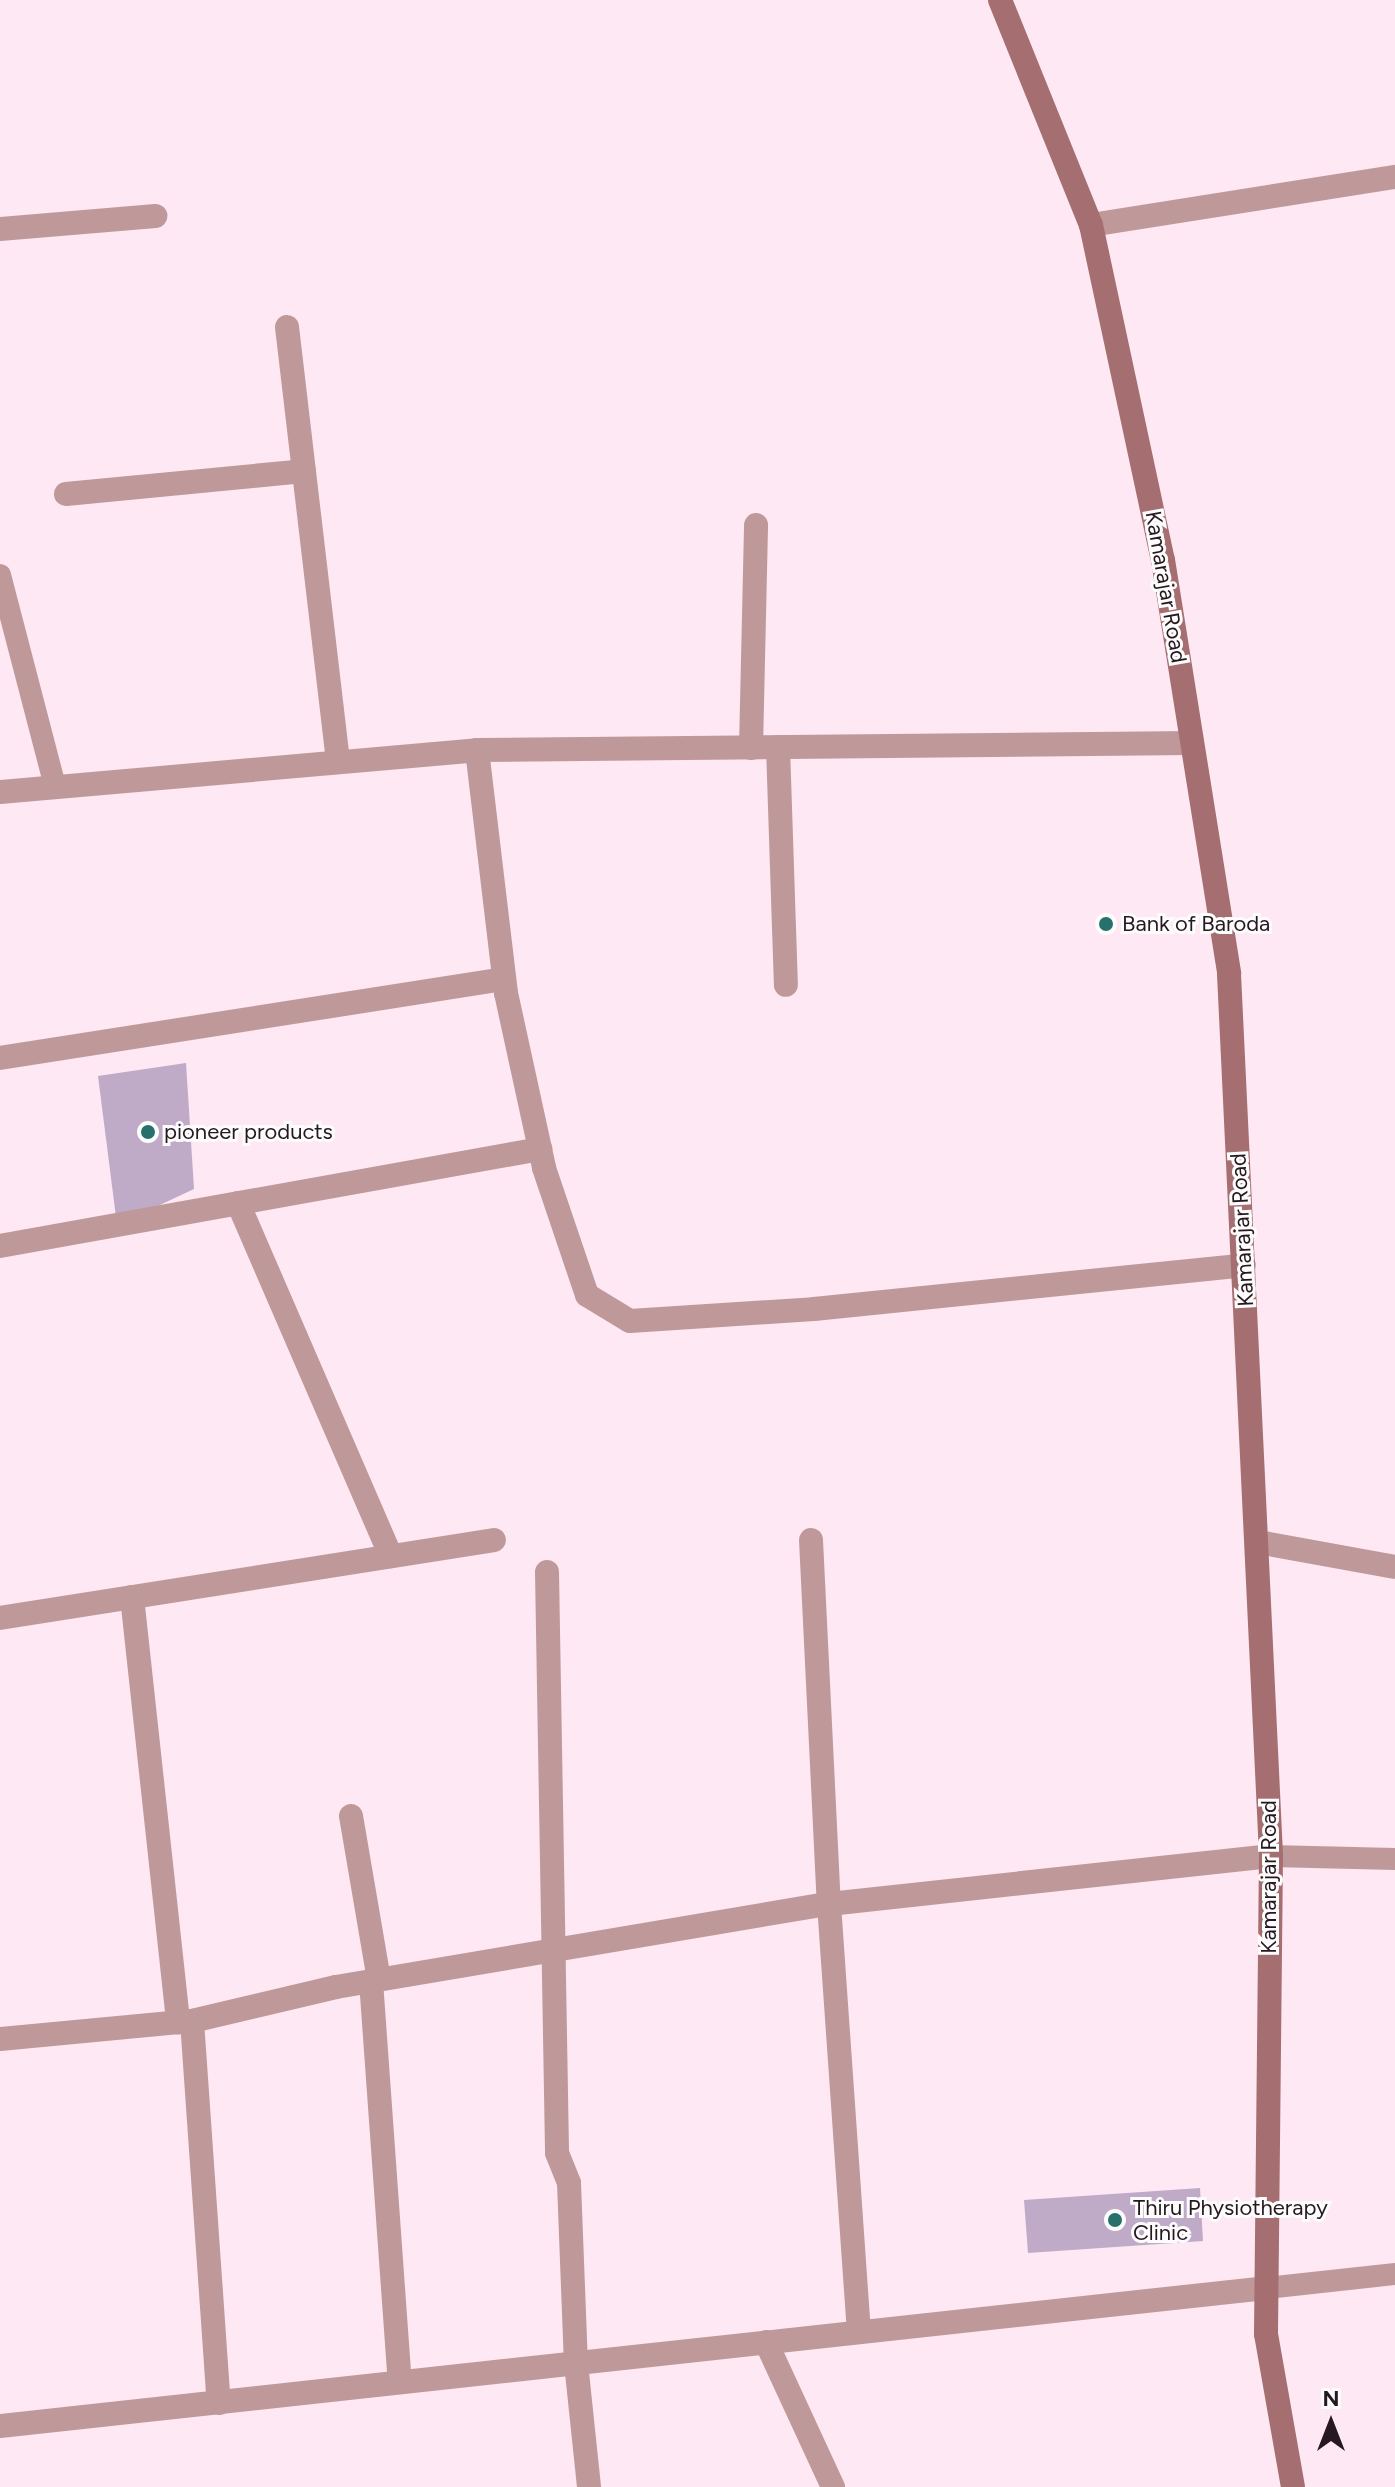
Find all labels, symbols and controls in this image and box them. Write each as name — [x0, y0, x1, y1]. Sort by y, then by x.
street label: Kamarajar Road — [1140, 509, 1192, 665]
place label: Bank of Baroda — [1122, 911, 1270, 937]
marker: Bank of Baroda — [1097, 915, 1115, 933]
place label: pioneer products — [164, 1119, 333, 1145]
marker: pioneer products — [139, 1123, 157, 1141]
street label: Kamarajar Road — [1225, 1153, 1259, 1307]
street label: Kamarajar Road — [1256, 1800, 1282, 1954]
place label: Thiru Physiotherapy Clinic — [1133, 2194, 1328, 2246]
marker: Thiru Physiotherapy Clinic — [1104, 2209, 1126, 2231]
north arrow — [1291, 2383, 1371, 2463]
text: N — [1322, 2385, 1340, 2412]

